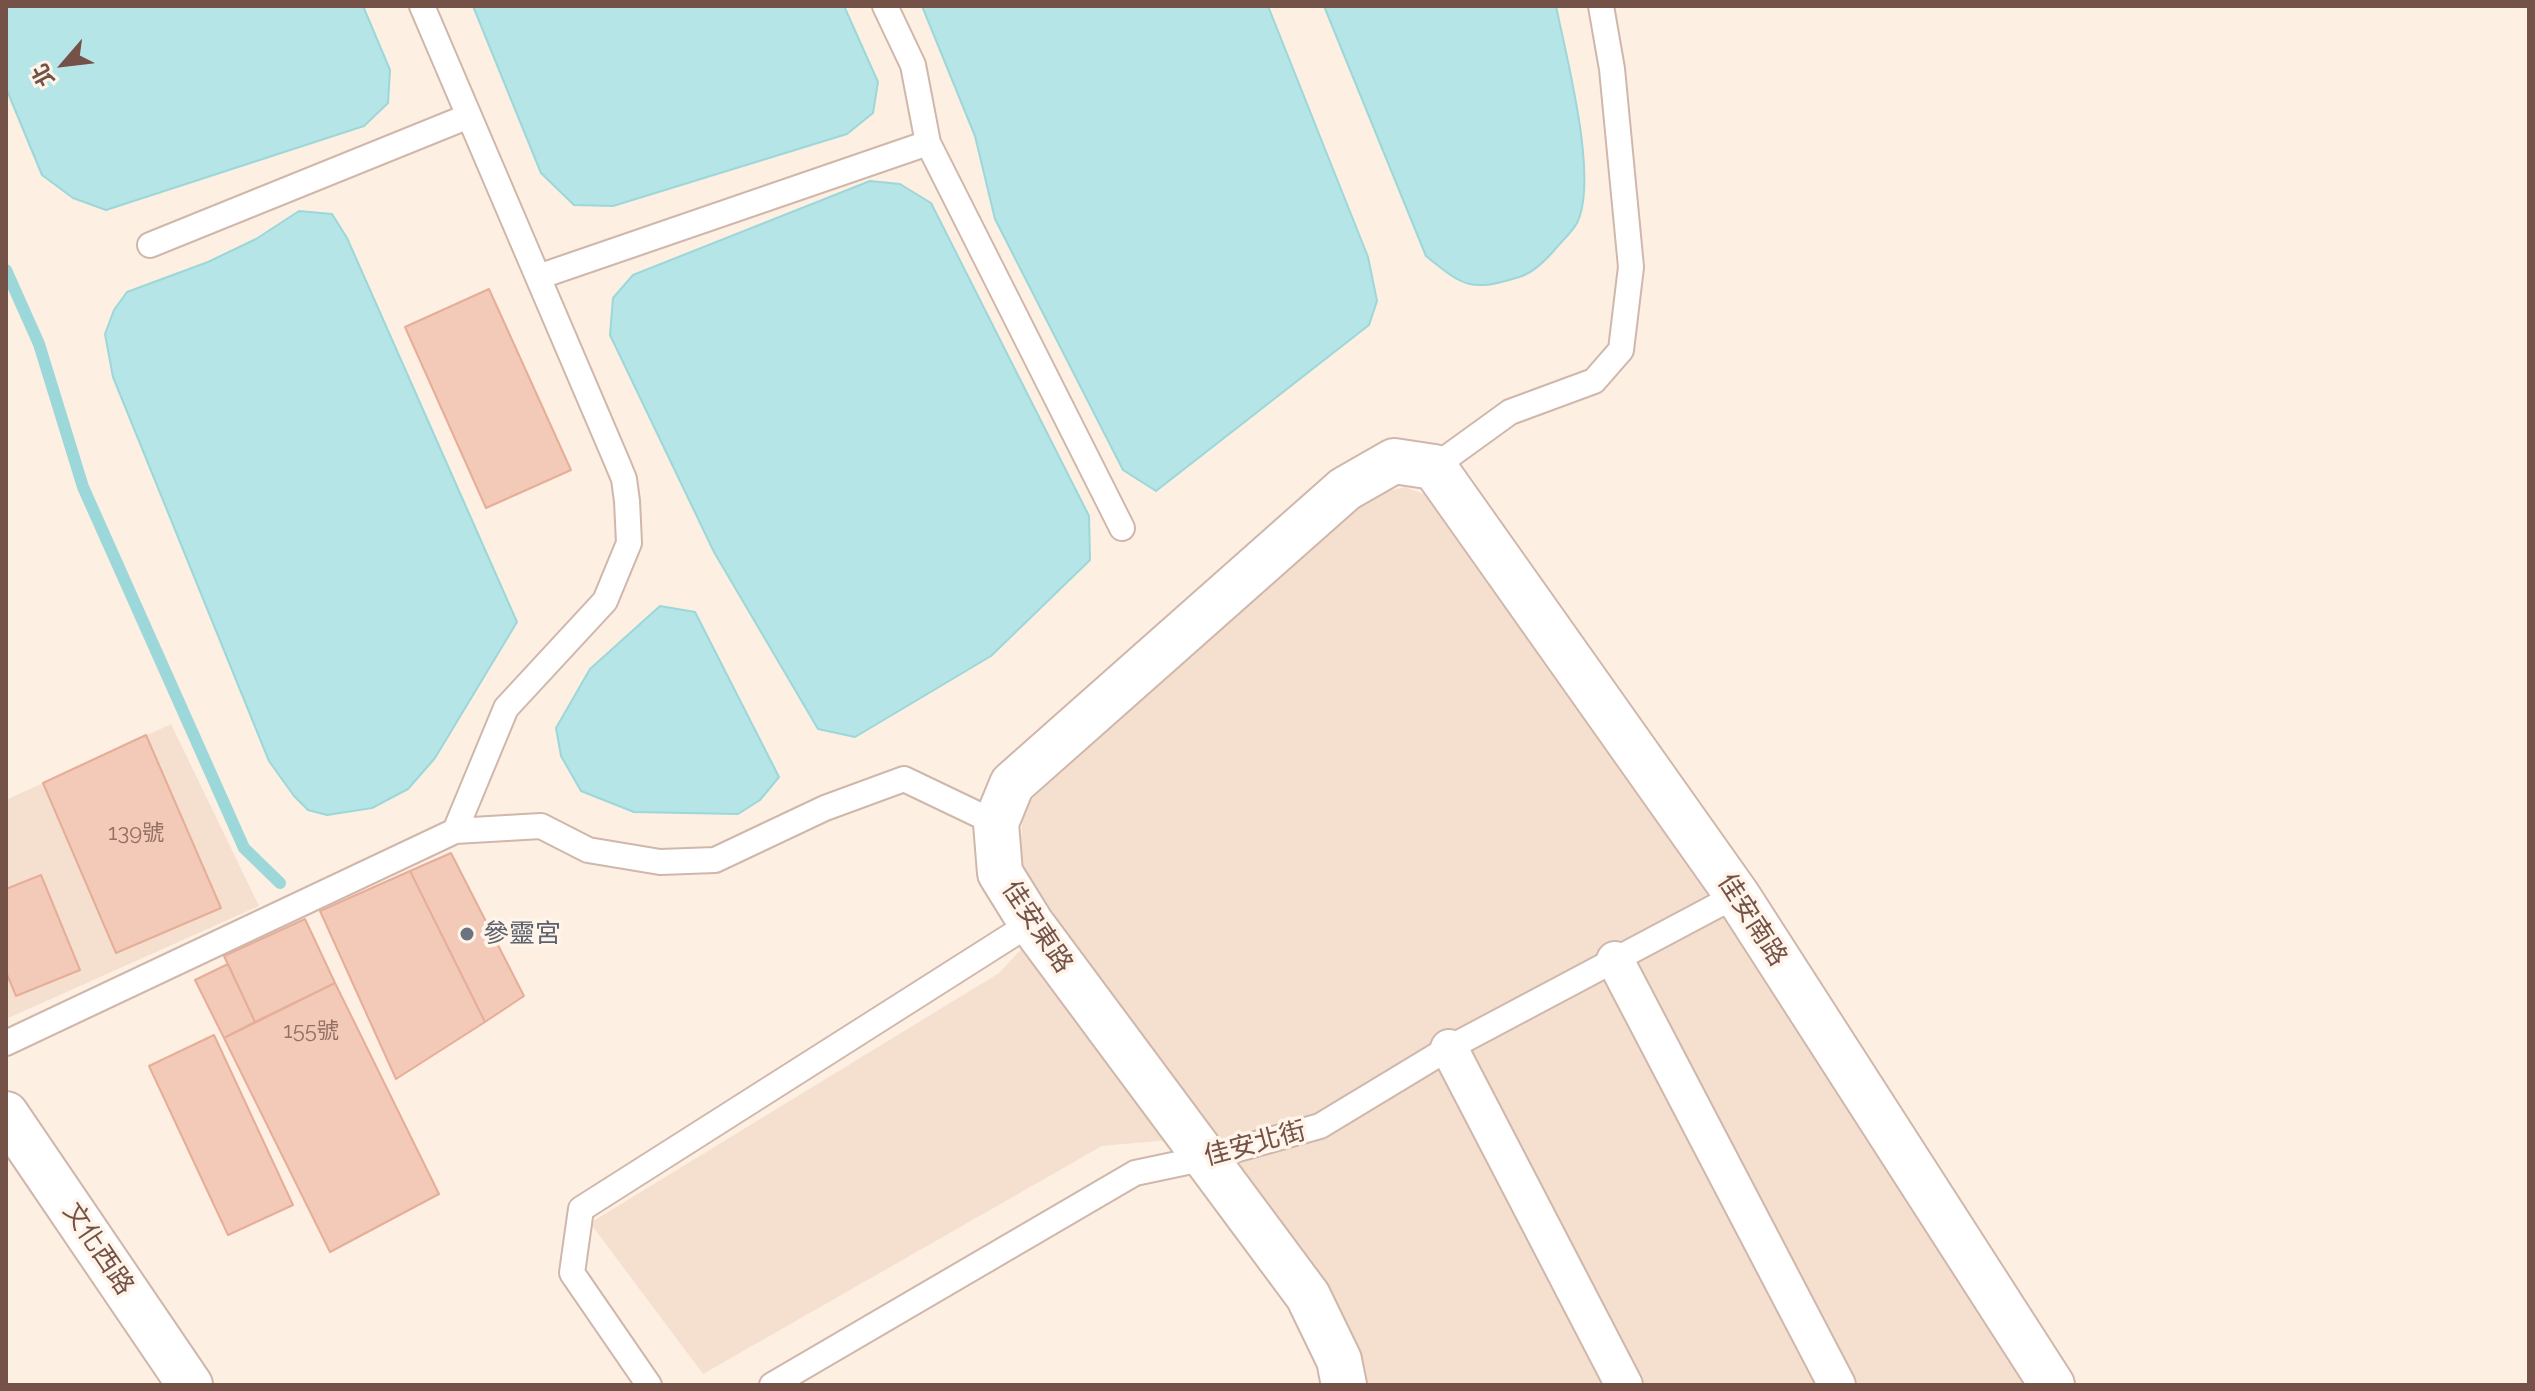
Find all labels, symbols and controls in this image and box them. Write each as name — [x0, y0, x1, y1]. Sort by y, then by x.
north arrow — [24, 24, 104, 104]
text: 北 — [26, 59, 59, 91]
house number: 139號 — [108, 820, 164, 846]
street label: 佳安南路 — [1711, 868, 1793, 972]
street label: 佳安東路 — [995, 875, 1079, 979]
place label: 參靈宮 — [483, 918, 561, 950]
marker: 參靈宮 — [458, 925, 476, 943]
house number: 155號 — [283, 1018, 339, 1044]
street label: 佳安北街 — [1201, 1115, 1309, 1173]
street label: 文化西路 — [56, 1197, 140, 1301]

